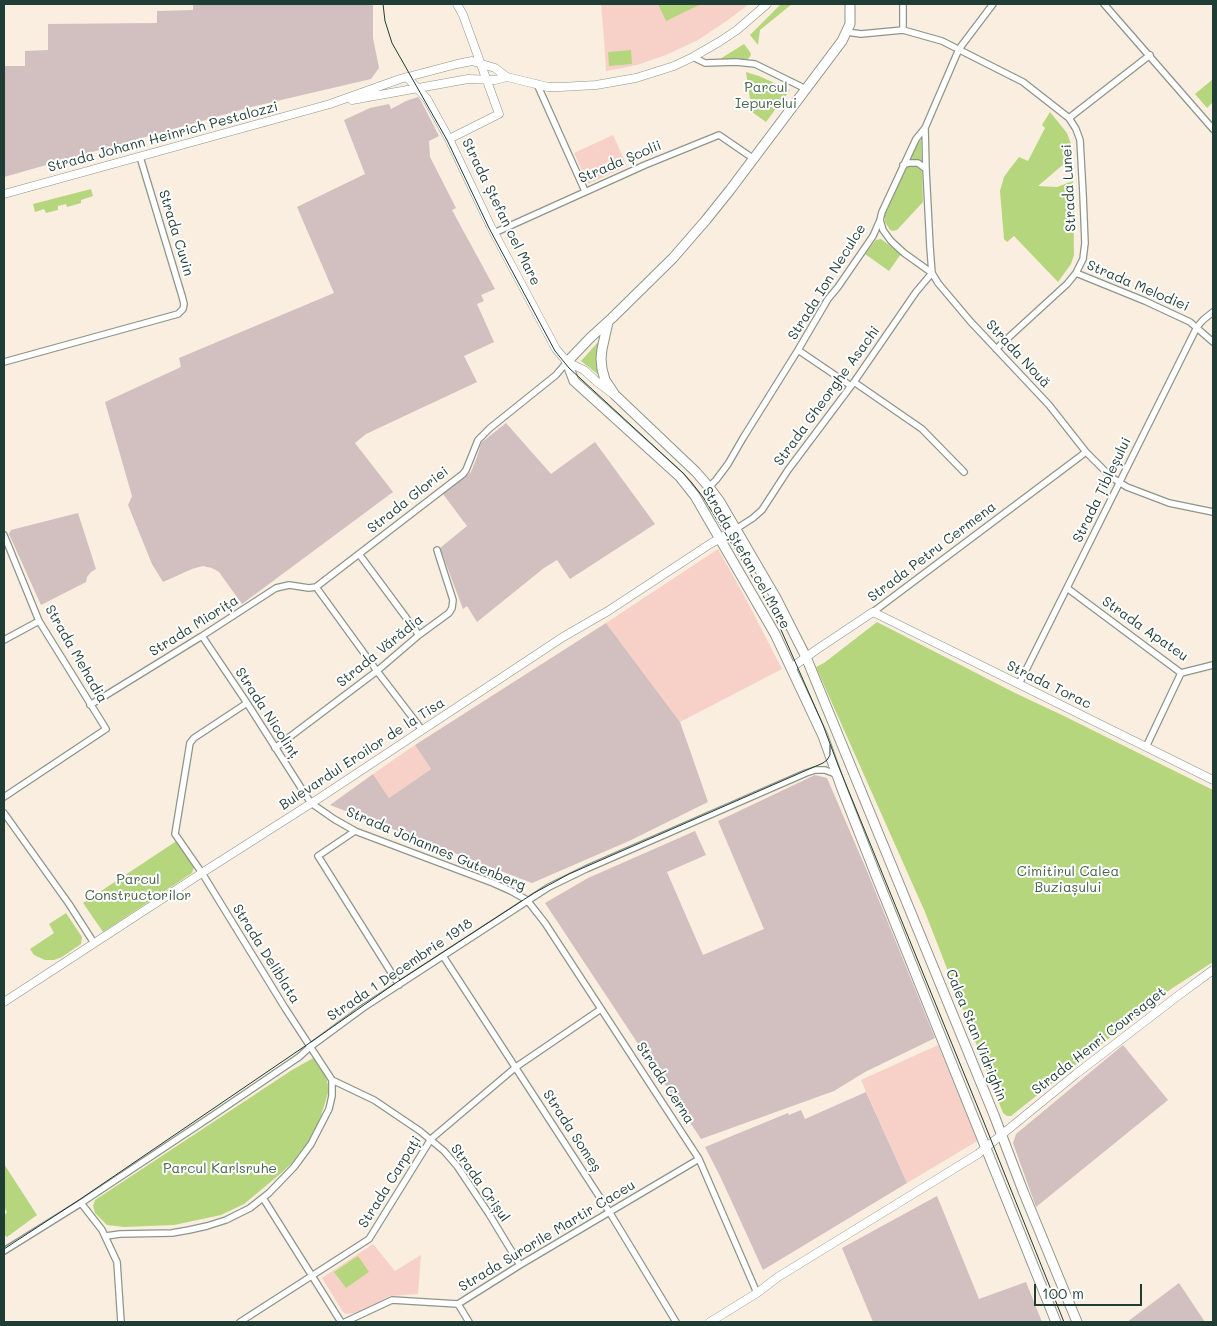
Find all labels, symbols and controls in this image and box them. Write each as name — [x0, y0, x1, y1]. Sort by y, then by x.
park label: Parcul Iepurelui — [735, 80, 797, 112]
street label: Strada Johann Heinrich Pestalozzi — [46, 98, 280, 176]
street label: Strada Ștefan cel Mare — [458, 136, 544, 288]
street label: Strada Școlii — [576, 137, 664, 187]
street label: Strada Lunei — [1058, 144, 1080, 232]
street label: Strada Cuvin — [155, 188, 197, 278]
street label: Strada Ion Neculce — [784, 221, 870, 343]
street label: Strada Melodiei — [1084, 257, 1192, 315]
street label: Strada Nouă — [982, 316, 1054, 392]
street label: Strada Gheorghe Asachi — [771, 323, 883, 469]
street label: Strada Țibleșului — [1069, 435, 1135, 545]
street label: Strada Gloriei — [364, 463, 452, 537]
street label: Strada Ștefan cel Mare — [698, 484, 794, 632]
street label: Strada Petru Cermena — [864, 498, 1000, 606]
street label: Strada Miorița — [146, 592, 242, 660]
street label: Strada Apateu — [1099, 593, 1191, 665]
street label: Strada Mehadia — [41, 602, 111, 706]
street label: Strada Vărădia — [333, 611, 427, 691]
street label: Strada Torac — [1004, 657, 1094, 713]
street label: Strada Nicolinț — [231, 665, 303, 761]
street label: Bulevardul Eroilor de la Tisa — [276, 694, 448, 814]
street label: Strada Johannes Gutenberg — [344, 804, 528, 894]
park label: Cimitirul Calea Buziașului — [1017, 864, 1119, 896]
park label: Parcul Constructorilor — [85, 872, 191, 904]
street label: Strada Deliblata — [229, 901, 303, 1007]
street label: Strada 1 Decembrie 1918 — [324, 915, 476, 1025]
street label: Calea Stan Vidrighin — [942, 967, 1010, 1103]
street label: Strada Henri Coursaget — [1029, 983, 1169, 1099]
street label: Strada Cerna — [632, 1039, 698, 1127]
street label: Strada Someș — [539, 1087, 605, 1175]
street label: Strada Carpați — [355, 1133, 425, 1231]
street label: Strada Crișul — [447, 1141, 513, 1225]
park label: Parcul Karlsruhe — [163, 1161, 277, 1177]
street label: Strada Surorile Martir Caceu — [456, 1177, 638, 1295]
scale bar — [1037, 1274, 1144, 1306]
text: 100 m — [1042, 1283, 1084, 1303]

